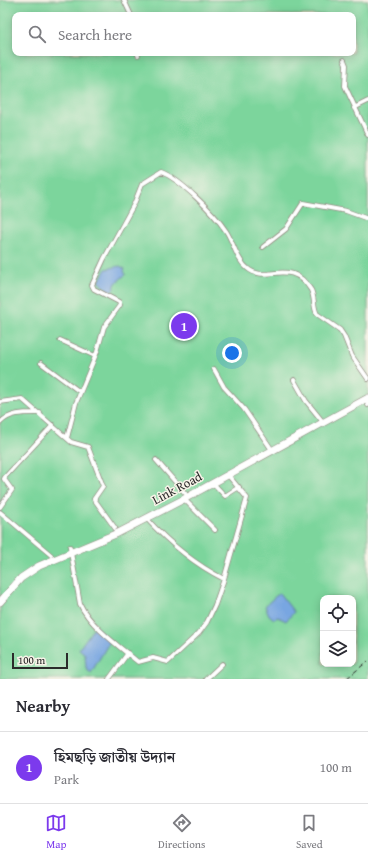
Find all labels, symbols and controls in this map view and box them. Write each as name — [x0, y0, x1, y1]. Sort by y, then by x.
search box — [12, 12, 356, 56]
icon: search — [26, 23, 48, 45]
text: Search here — [58, 24, 132, 45]
pin: 1 — [171, 311, 197, 341]
your location — [222, 343, 242, 363]
street label: Link Road — [149, 467, 205, 509]
map controls — [320, 595, 356, 667]
button: locate — [320, 595, 356, 631]
button: layers — [320, 631, 356, 667]
scale bar — [12, 651, 68, 670]
text: 100 m — [18, 652, 45, 668]
text: Nearby — [16, 693, 70, 718]
text: হিমছড়ি জাতীয় উদ্যান — [54, 746, 175, 767]
text: 1 — [26, 758, 32, 777]
text: 100 m — [320, 758, 352, 777]
text: Park — [54, 770, 79, 789]
tab: Map — [45, 812, 67, 852]
tab: Directions — [158, 812, 205, 852]
tab: Saved — [296, 812, 323, 852]

